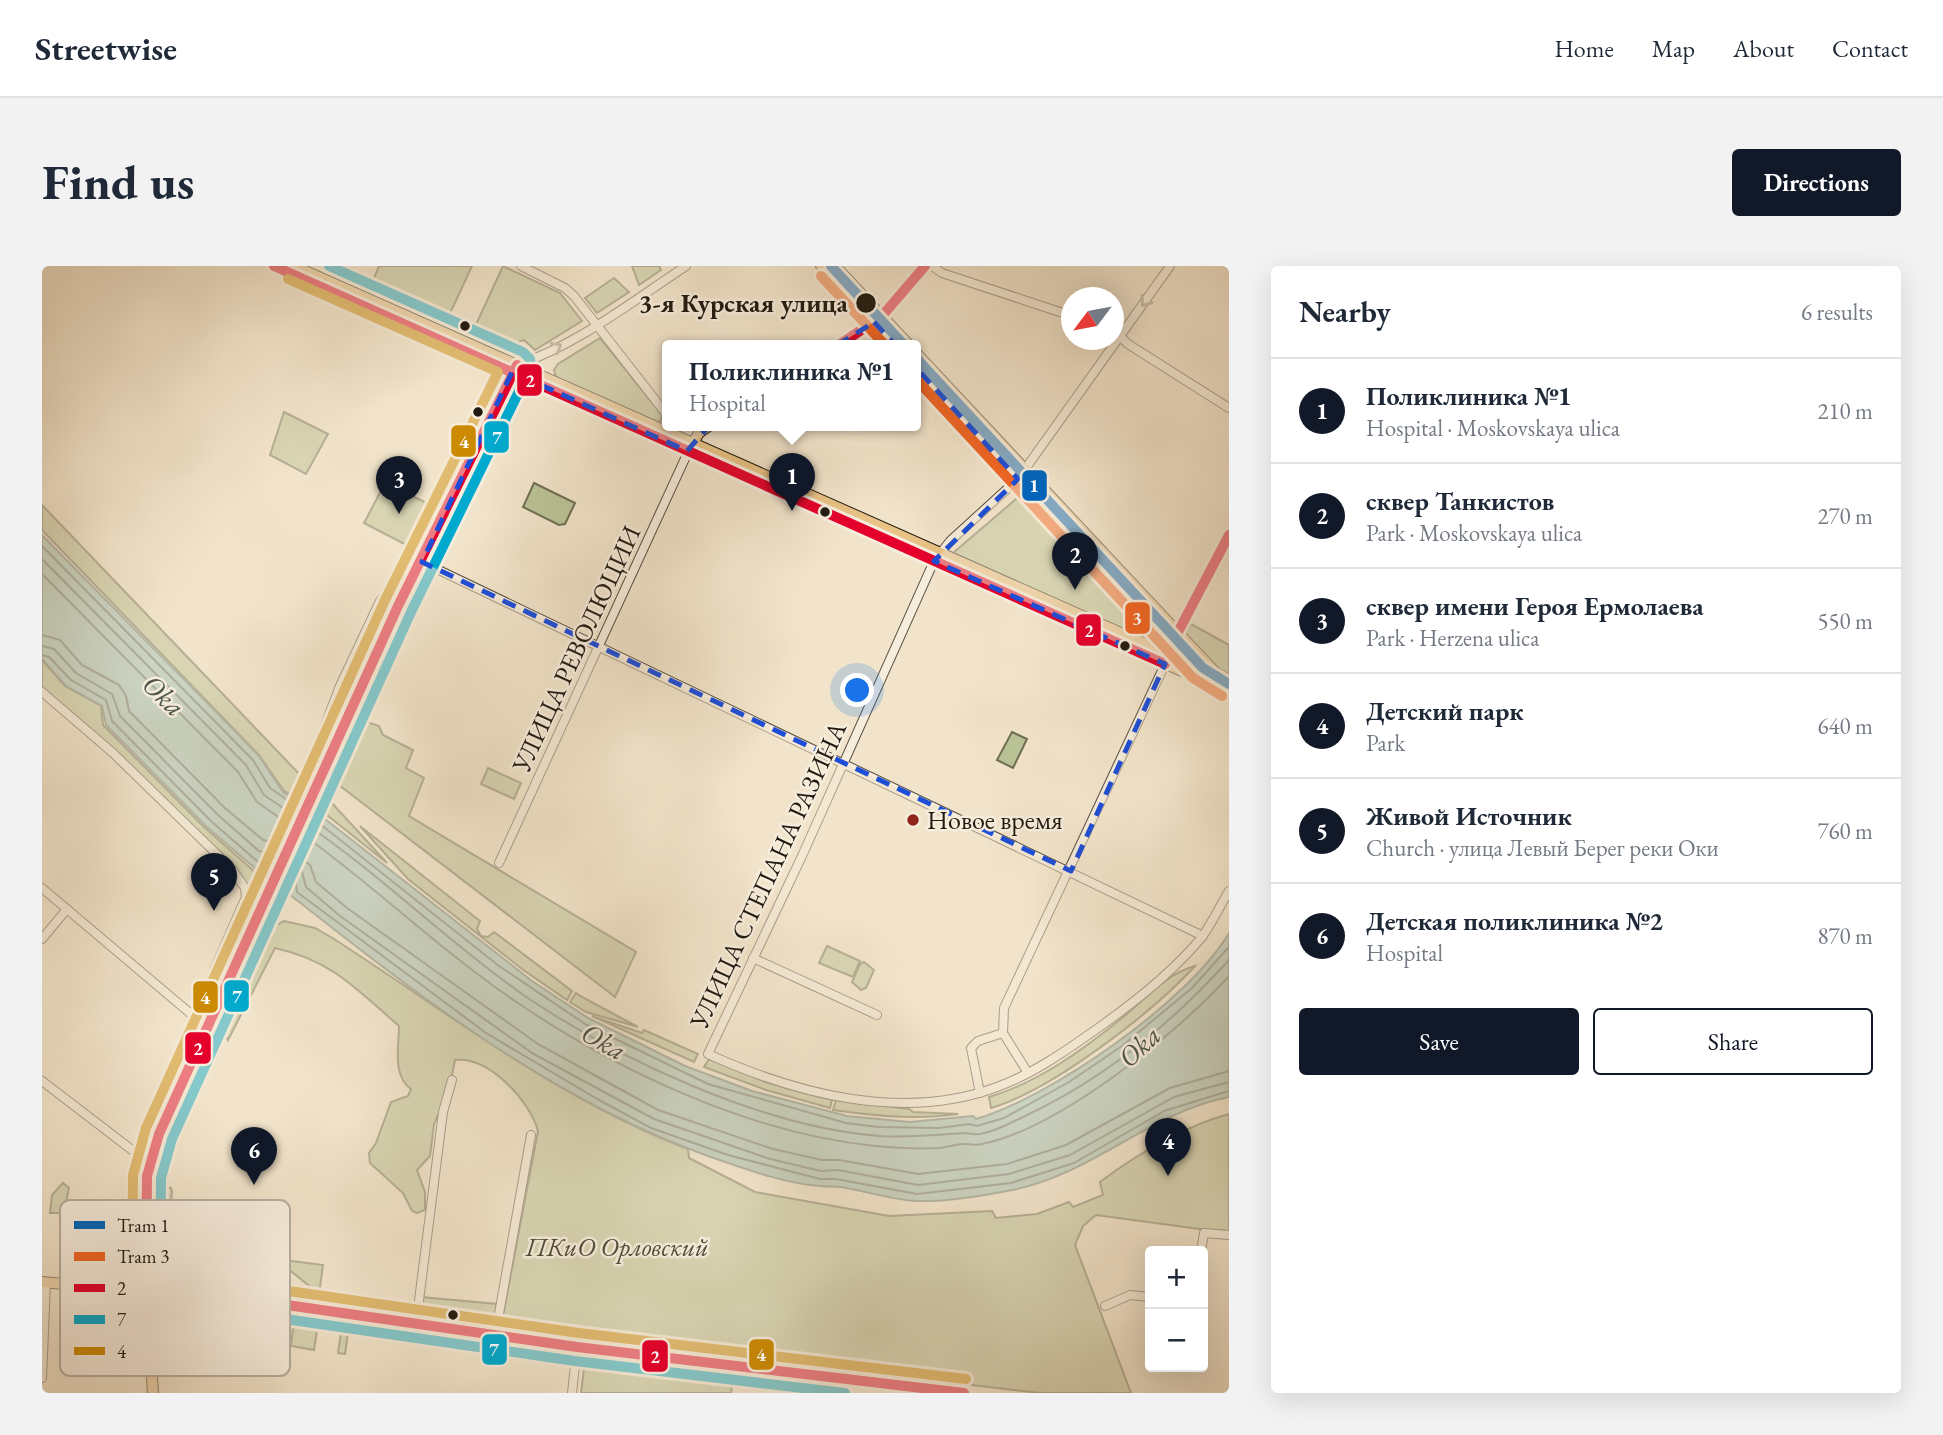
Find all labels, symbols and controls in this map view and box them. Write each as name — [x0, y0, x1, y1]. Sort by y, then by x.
text: Streetwise — [35, 27, 177, 70]
text: Home — [1554, 33, 1614, 64]
text: Map — [1652, 33, 1695, 64]
text: About — [1733, 33, 1794, 64]
text: Contact — [1832, 33, 1908, 64]
button: Directions — [1732, 149, 1901, 216]
text: Find us — [42, 150, 194, 214]
place label: 3-я Курская улица — [639, 286, 849, 320]
north arrow — [1061, 287, 1124, 350]
marker: 3-я Курская улица — [854, 291, 878, 315]
text: Nearby — [1299, 292, 1391, 331]
one-way arrow — [1141, 294, 1154, 307]
text: 6 results — [1801, 297, 1873, 327]
unlabelled marker — [458, 319, 472, 333]
popup — [662, 340, 921, 431]
one-way arrow — [550, 342, 563, 355]
text: Поликлиника №1 — [689, 354, 894, 388]
line badge: 2 — [516, 363, 543, 397]
text: 2 — [525, 368, 535, 393]
text: Поликлиника №1 — [1366, 379, 1572, 413]
text: Hospital — [689, 388, 766, 418]
text: 1 — [1316, 396, 1328, 426]
text: 210 m — [1817, 396, 1873, 426]
unlabelled marker — [471, 405, 485, 419]
text: Hospital · Moskovskaya ulica — [1366, 413, 1620, 443]
line badge: 7 — [483, 420, 510, 454]
line badge: 4 — [450, 424, 477, 458]
text: 7 — [492, 425, 503, 450]
text: 4 — [459, 429, 470, 454]
pin: 1 — [769, 453, 815, 511]
pin: 3 — [376, 456, 422, 514]
line badge: 1 — [1021, 469, 1048, 502]
text: 1 — [1029, 473, 1039, 498]
text: сквер Танкистов — [1366, 484, 1554, 518]
text: 2 — [1316, 501, 1328, 531]
text: 270 m — [1817, 501, 1873, 531]
unlabelled marker — [818, 505, 832, 519]
text: Park · Moskovskaya ulica — [1366, 518, 1582, 548]
street label: УЛИЦА РЕВОЛЮЦИИ — [504, 520, 648, 779]
pin: 2 — [1052, 532, 1098, 590]
text: сквер имени Героя Ермолаева — [1366, 589, 1704, 623]
line badge: 3 — [1124, 601, 1151, 635]
text: 3 — [1132, 606, 1142, 631]
text: 3 — [1316, 606, 1328, 636]
text: 550 m — [1817, 606, 1873, 636]
line badge: 2 — [1075, 613, 1102, 647]
text: 2 — [1084, 618, 1094, 643]
text: Park · Herzena ulica — [1366, 623, 1539, 653]
unlabelled marker — [1118, 639, 1132, 653]
water label: Oka — [135, 666, 193, 724]
your location — [840, 673, 874, 707]
text: Детский парк — [1366, 694, 1524, 728]
text: 4 — [1316, 711, 1328, 741]
text: 640 m — [1817, 711, 1873, 741]
street label: УЛИЦА СТЕПАНА РАЗИНА — [681, 715, 855, 1035]
text: Park — [1366, 728, 1405, 758]
text: Живой Источник — [1366, 799, 1572, 833]
place label: Новое время — [927, 803, 1063, 837]
marker: Новое время — [905, 812, 921, 828]
text: 5 — [1316, 816, 1328, 846]
text: 760 m — [1817, 816, 1873, 846]
text: Church · улица Левый Берег реки Оки — [1366, 833, 1719, 863]
pin: 5 — [191, 853, 237, 911]
text: Детская поликлиника №2 — [1366, 904, 1663, 938]
text: 6 — [1316, 921, 1328, 951]
text: 870 m — [1817, 921, 1873, 951]
text: Hospital — [1366, 938, 1443, 968]
line badge: 7 — [223, 979, 250, 1013]
line badge: 4 — [192, 980, 219, 1014]
text: 7 — [232, 984, 243, 1009]
text: 4 — [200, 985, 211, 1010]
button: Save — [1299, 1008, 1579, 1075]
button: Share — [1593, 1008, 1873, 1075]
water label: Oka — [575, 1014, 633, 1068]
water label: Oka — [1110, 1017, 1168, 1075]
line badge: 2 — [184, 1031, 212, 1065]
text: 2 — [193, 1036, 203, 1061]
pin: 4 — [1145, 1118, 1191, 1176]
pin: 6 — [231, 1127, 277, 1185]
legend — [60, 1200, 290, 1376]
text: Tram 1 — [117, 1213, 169, 1238]
park label: ПКиО Орловский — [525, 1230, 708, 1264]
text: Tram 3 — [117, 1244, 169, 1269]
map controls — [1145, 1246, 1208, 1372]
button: + — [1145, 1246, 1208, 1309]
text: 2 — [117, 1276, 126, 1301]
text: 7 — [117, 1307, 127, 1332]
unlabelled marker — [446, 1308, 460, 1322]
button: − — [1145, 1309, 1208, 1372]
line badge: 7 — [481, 1333, 508, 1366]
text: 7 — [489, 1337, 500, 1362]
line badge: 4 — [748, 1338, 775, 1371]
text: 4 — [117, 1339, 127, 1364]
line badge: 2 — [641, 1339, 669, 1373]
text: 4 — [756, 1342, 767, 1367]
text: 2 — [650, 1344, 660, 1369]

